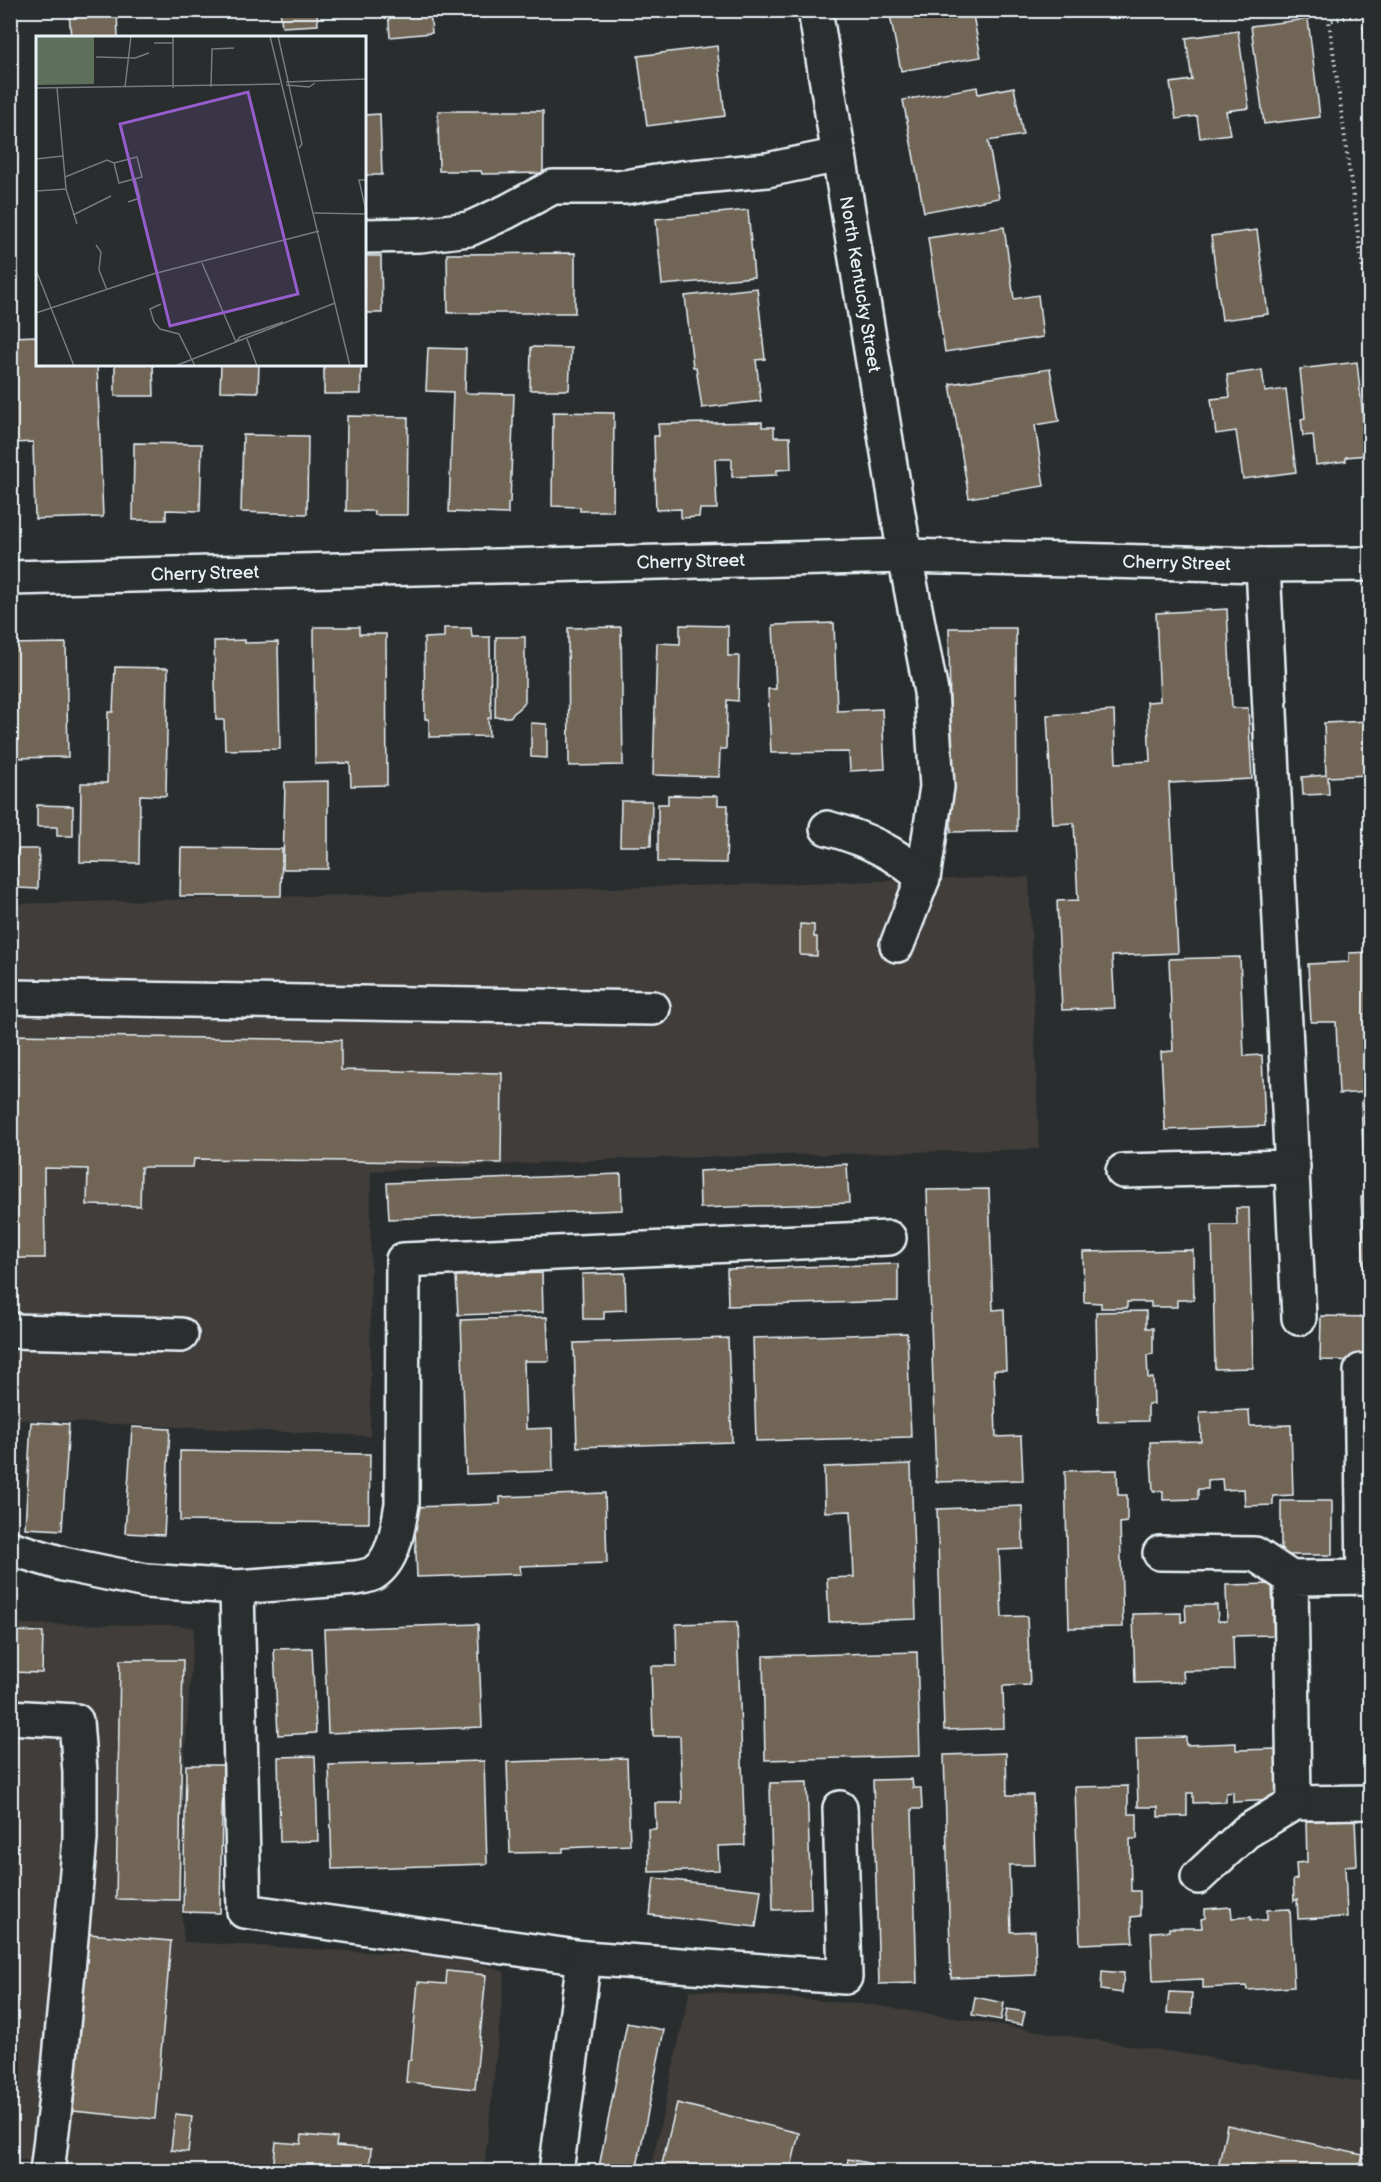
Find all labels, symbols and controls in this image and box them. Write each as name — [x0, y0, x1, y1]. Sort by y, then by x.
inset map — [36, 36, 366, 366]
street label: North Kentucky Street — [835, 195, 885, 375]
street label: Cherry Street — [636, 550, 746, 574]
street label: Cherry Street — [1122, 551, 1232, 575]
street label: Cherry Street — [151, 562, 260, 586]

